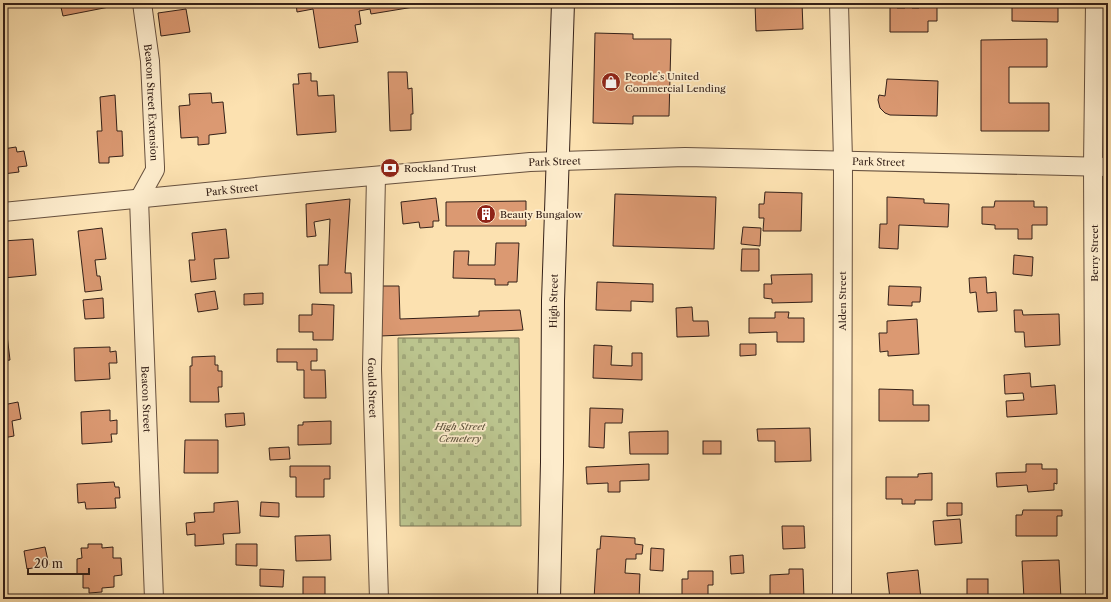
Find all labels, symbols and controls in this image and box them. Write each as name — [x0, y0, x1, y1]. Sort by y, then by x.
street label: Beacon Street Extension — [141, 43, 161, 162]
place label: People’s United Commercial Lending — [625, 70, 726, 95]
shop icon: People’s United Commercial Lending — [600, 71, 622, 93]
street label: Park Street — [528, 154, 582, 169]
street label: Park Street — [852, 155, 905, 169]
bank icon: Rockland Trust — [379, 157, 401, 179]
place label: Rockland Trust — [404, 162, 477, 175]
street label: Park Street — [205, 181, 259, 199]
building icon: Beauty Bungalow — [475, 203, 497, 225]
place label: Beauty Bungalow — [500, 208, 583, 221]
street label: Berry Street — [1088, 224, 1101, 282]
street label: Alden Street — [836, 271, 849, 332]
street label: High Street — [547, 273, 561, 328]
street label: Gould Street — [365, 358, 380, 419]
street label: Beacon Street — [138, 366, 154, 433]
park label: High Street Cemetery — [434, 420, 486, 445]
scale bar — [28, 550, 89, 576]
text: 20 m — [34, 556, 63, 571]

